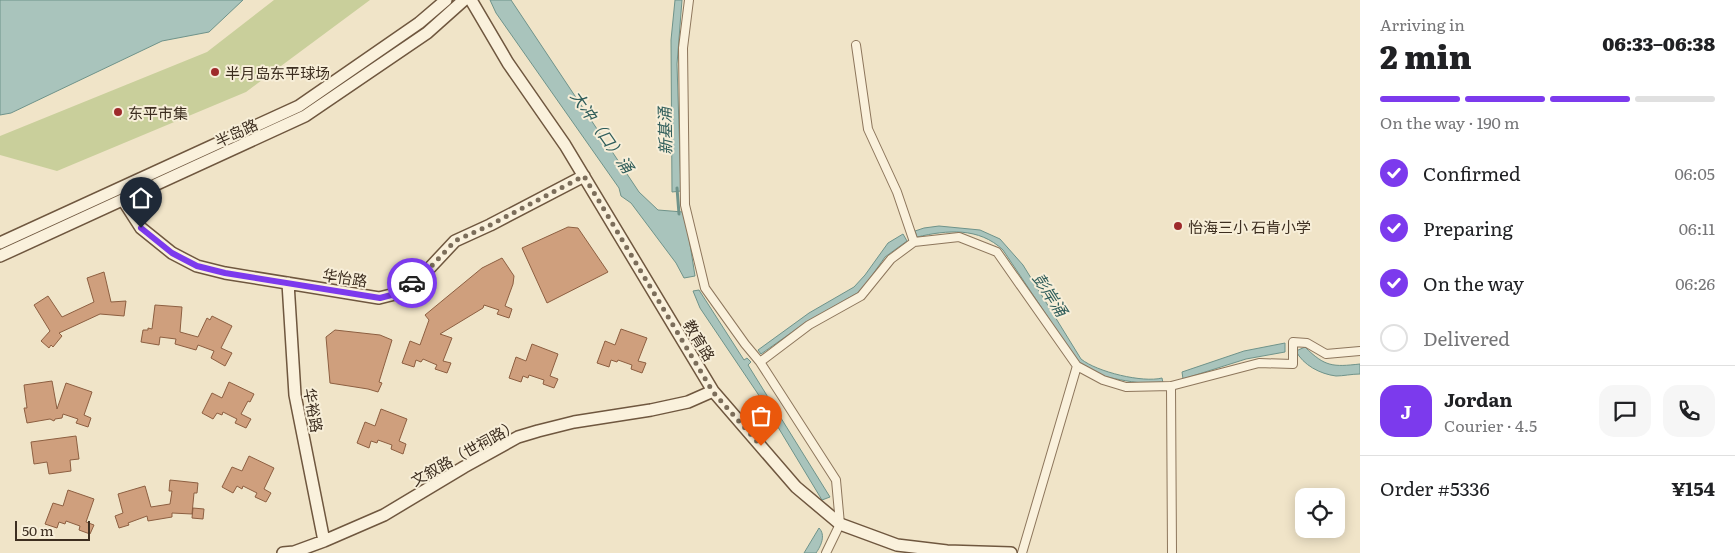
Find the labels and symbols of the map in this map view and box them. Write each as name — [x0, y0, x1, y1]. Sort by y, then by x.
place label: 半月岛东平球场 — [225, 61, 330, 84]
marker: 半月岛东平球场 — [209, 66, 221, 78]
water label: 大冲（口）涌 — [566, 85, 642, 179]
place label: 东平市集 — [128, 101, 188, 124]
water label: 新基涌 — [652, 105, 676, 155]
marker: 东平市集 — [112, 106, 124, 118]
street label: 半岛路 — [211, 112, 261, 152]
pin — [120, 177, 162, 228]
place label: 怡海三小 石肯小学 — [1188, 215, 1311, 238]
marker: 怡海三小 石肯小学 — [1172, 220, 1184, 232]
courier — [387, 258, 437, 308]
street label: 华怡路 — [321, 262, 369, 292]
water label: 彭岸涌 — [1028, 267, 1075, 322]
street label: 教育路 — [679, 315, 721, 365]
street label: 华裕路 — [299, 386, 329, 434]
pin — [740, 395, 782, 446]
street label: 文叙路（世祠路） — [406, 413, 522, 491]
scale bar — [15, 518, 90, 541]

